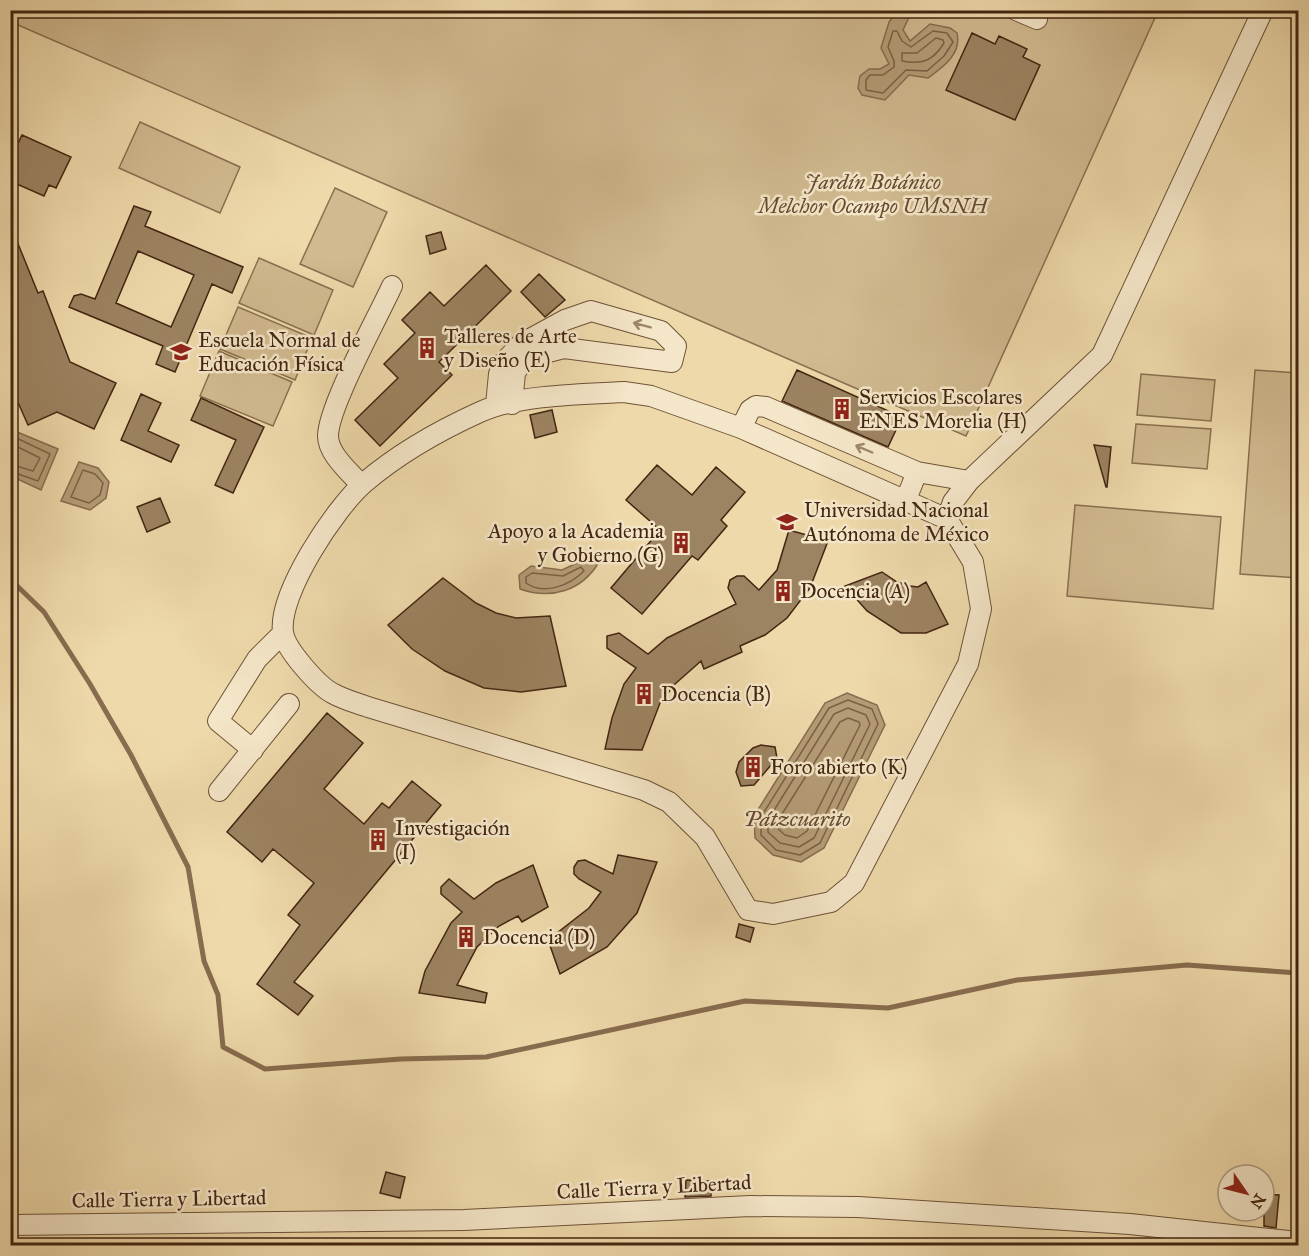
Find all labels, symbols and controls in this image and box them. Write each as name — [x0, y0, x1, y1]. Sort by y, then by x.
park label: Jardín Botánico Melchor Ocampo UMSNH — [756, 169, 990, 219]
one-way arrow — [633, 319, 652, 331]
place label: Talleres de Arte y Diseño (E) — [444, 323, 577, 373]
place label: Escuela Normal de Educación Física — [198, 327, 361, 377]
building icon: Talleres de Arte y Diseño (E) — [415, 336, 439, 360]
school or university icon: Escuela Normal de Educación Física — [169, 340, 193, 364]
place label: Servicios Escolares ENES Morelia (H) — [859, 384, 1027, 434]
building icon: Servicios Escolares ENES Morelia (H) — [830, 397, 854, 421]
one-way arrow — [855, 443, 873, 454]
place label: Universidad Nacional Autónoma de México — [803, 497, 989, 547]
school or university icon: Universidad Nacional Autónoma de México — [775, 510, 799, 534]
place label: Apoyo a la Academia y Gobierno (G) — [487, 518, 664, 568]
building icon: Apoyo a la Academia y Gobierno (G) — [669, 531, 693, 555]
place label: Docencia (A) — [800, 578, 910, 604]
building icon: Docencia (A) — [771, 579, 795, 603]
place label: Docencia (B) — [661, 681, 771, 707]
building icon: Docencia (B) — [632, 682, 656, 706]
place label: Foro abierto (K) — [770, 754, 908, 780]
building icon: Foro abierto (K) — [741, 755, 765, 779]
water label: Pátzcuarito — [743, 805, 851, 832]
place label: Investigación (I) — [395, 815, 510, 865]
building icon: Investigación (I) — [366, 828, 390, 852]
place label: Docencia (D) — [483, 924, 596, 950]
building icon: Docencia (D) — [454, 925, 478, 949]
north arrow — [1216, 1163, 1276, 1223]
street label: Calle Tierra y Libertad — [556, 1169, 752, 1205]
street label: Calle Tierra y Libertad — [71, 1184, 267, 1214]
text: N — [1246, 1190, 1270, 1213]

